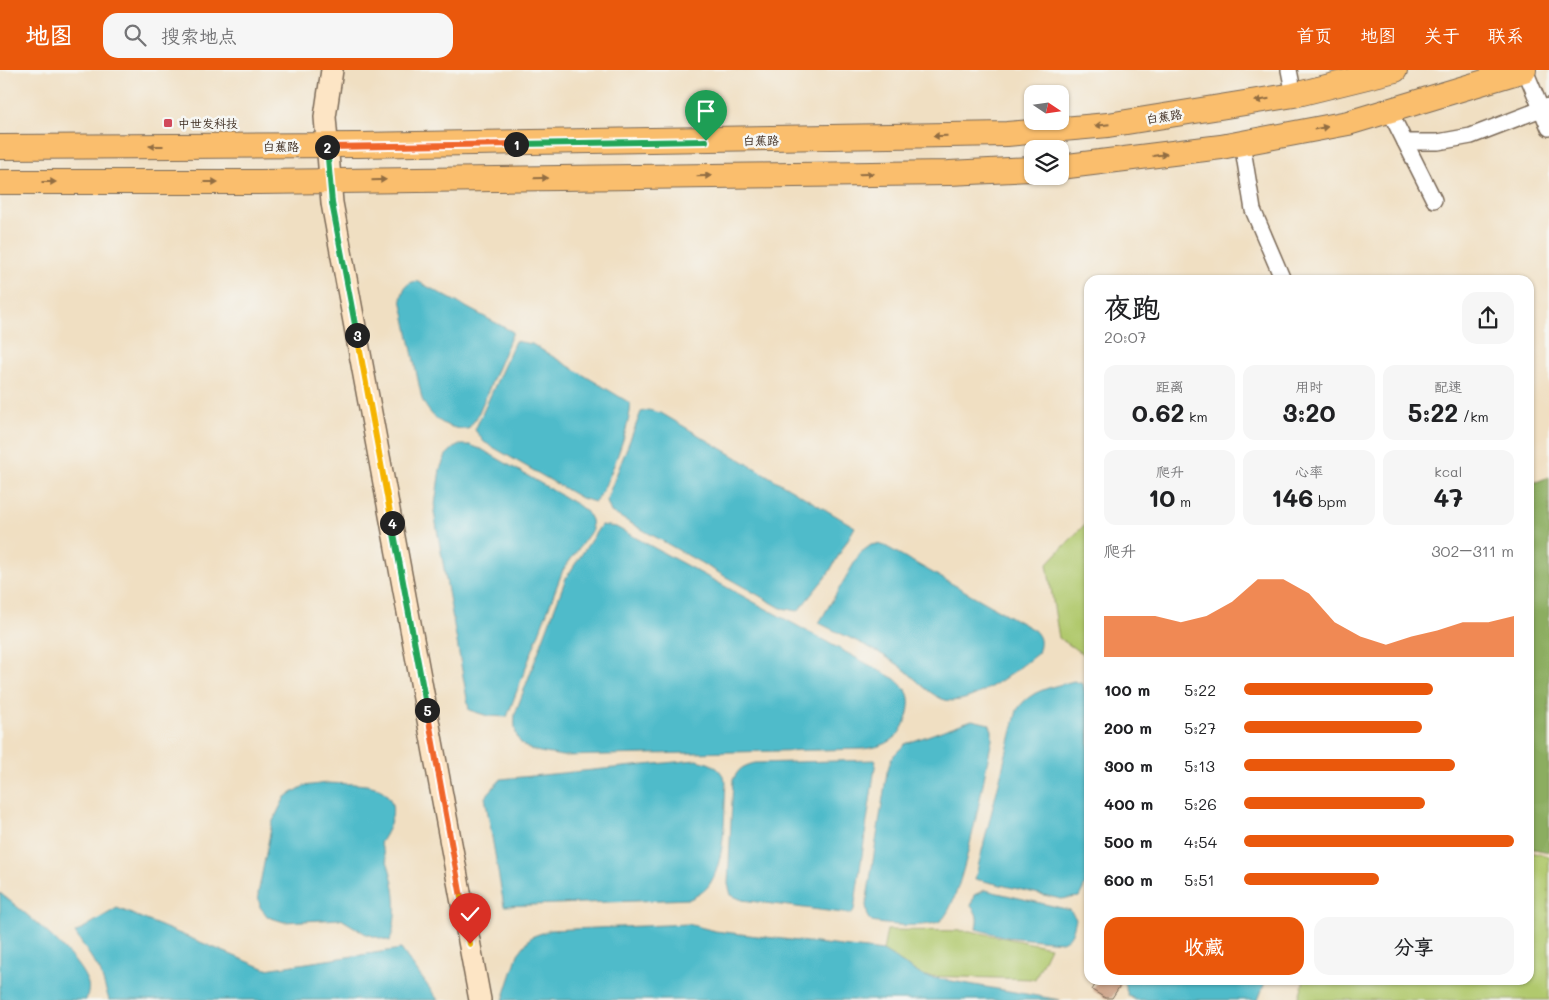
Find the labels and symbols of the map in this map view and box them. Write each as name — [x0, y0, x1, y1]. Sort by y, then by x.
north arrow — [1024, 85, 1069, 130]
pin — [685, 90, 727, 141]
one-way arrow — [1254, 97, 1270, 105]
street label: 白蕉路 — [1145, 105, 1183, 127]
place label: 中世发科技 — [178, 115, 238, 131]
marker: 中世发科技 — [162, 117, 174, 129]
one-way arrow — [1094, 121, 1110, 129]
one-way arrow — [1313, 123, 1329, 131]
pin: 1 — [504, 132, 528, 156]
street label: 白蕉路 — [743, 132, 779, 148]
one-way arrow — [932, 132, 948, 140]
pin: 2 — [314, 134, 340, 160]
street label: 白蕉路 — [263, 138, 299, 154]
one-way arrow — [147, 142, 163, 150]
one-way arrow — [1153, 150, 1169, 158]
one-way arrow — [858, 170, 874, 178]
one-way arrow — [696, 172, 712, 180]
one-way arrow — [533, 174, 549, 182]
one-way arrow — [371, 176, 387, 184]
one-way arrow — [41, 178, 57, 186]
one-way arrow — [203, 178, 219, 186]
pin: 3 — [344, 322, 370, 348]
pin: 4 — [380, 510, 404, 536]
pin: 5 — [414, 698, 440, 722]
pin — [449, 893, 491, 944]

